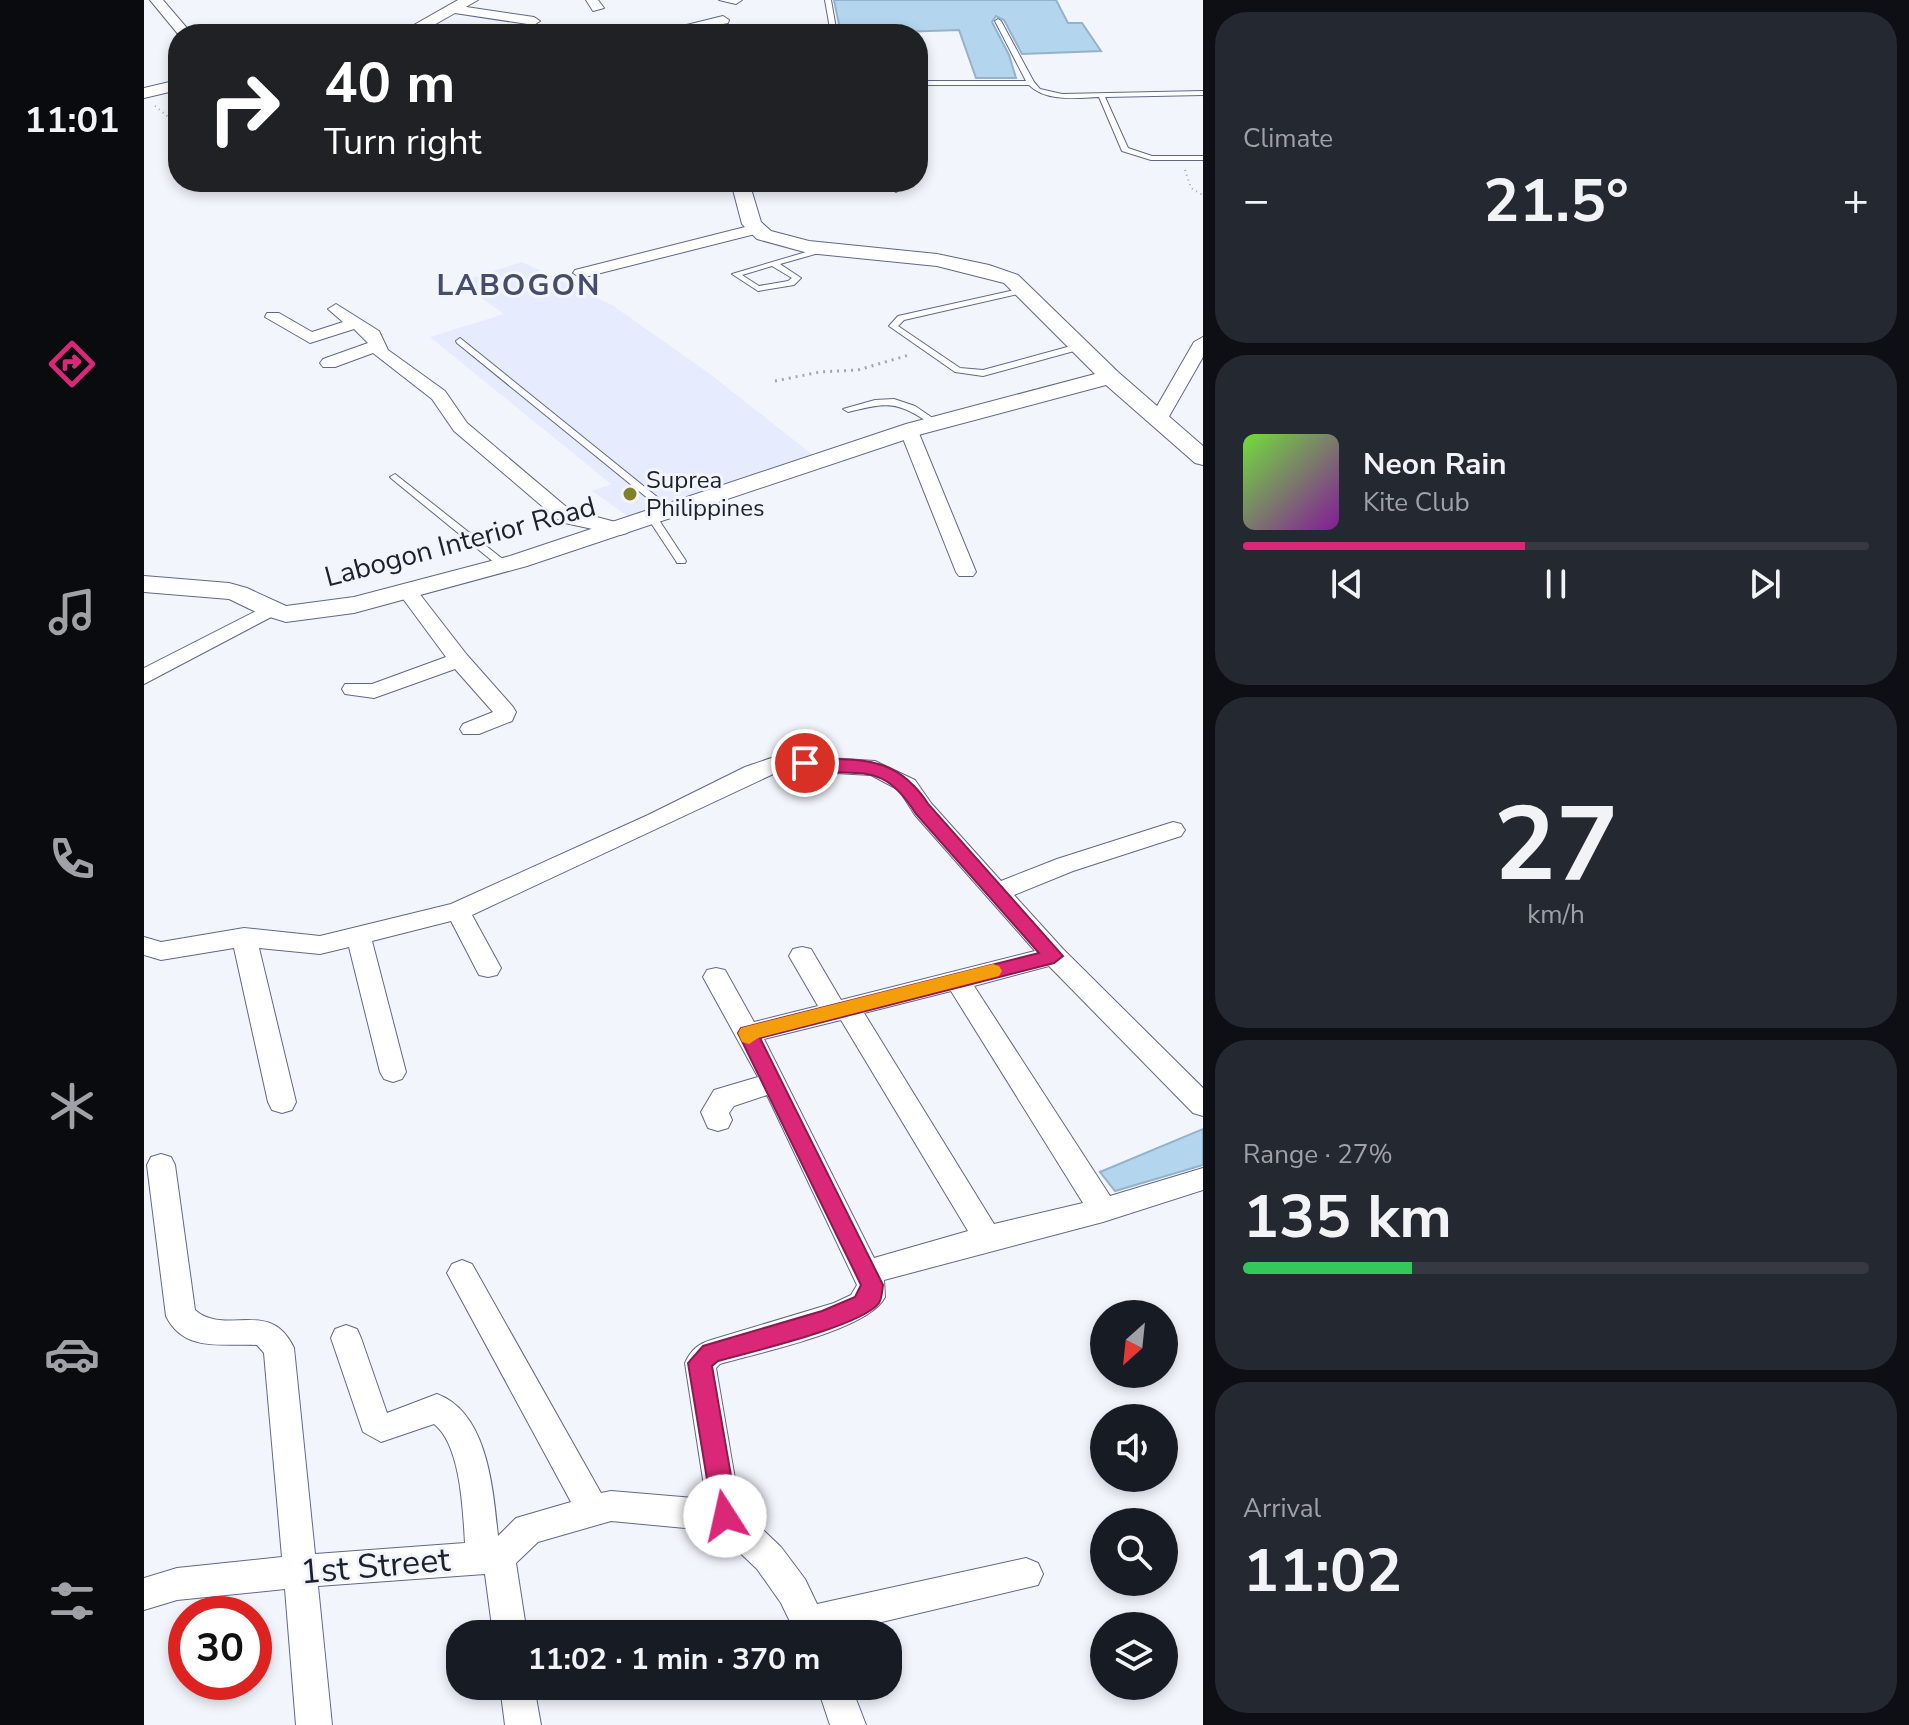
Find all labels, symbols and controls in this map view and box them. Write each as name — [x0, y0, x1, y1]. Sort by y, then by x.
text: 40 m — [324, 45, 455, 122]
icon: right — [192, 56, 296, 160]
text: 11:01 — [24, 96, 120, 145]
text: Turn right — [324, 118, 481, 167]
text: Climate — [1243, 121, 1333, 156]
text: 21.5° — [1483, 160, 1629, 242]
text: − — [1243, 171, 1269, 231]
text: + — [1843, 171, 1869, 231]
district label: LABOGON — [437, 265, 602, 306]
icon: directions — [44, 336, 100, 392]
text: Neon Rain — [1363, 444, 1507, 485]
place label: Suprea Philippines — [646, 464, 765, 524]
marker: Suprea Philippines — [621, 485, 639, 503]
text: Kite Club — [1363, 485, 1470, 520]
street label: Labogon Interior Road — [321, 487, 600, 596]
icon: previous — [1325, 562, 1369, 606]
icon: pause — [1534, 562, 1578, 606]
icon: next — [1743, 562, 1787, 606]
icon: music — [44, 584, 100, 640]
pin — [771, 729, 839, 797]
icon: arrive — [783, 741, 827, 785]
text: 27 — [1494, 774, 1618, 916]
icon: phone — [44, 831, 100, 887]
text: km/h — [1527, 897, 1585, 932]
icon: climate — [44, 1078, 100, 1134]
text: Range · 27% — [1243, 1137, 1393, 1172]
text: 135 km — [1243, 1176, 1452, 1258]
north arrow — [1090, 1300, 1178, 1388]
map controls — [1090, 1300, 1178, 1700]
icon: car — [44, 1326, 100, 1382]
button: sound — [1090, 1404, 1178, 1492]
position arrow — [683, 1474, 767, 1558]
text: Arrival — [1243, 1491, 1321, 1526]
button: search — [1090, 1508, 1178, 1596]
text: 11:02 — [1243, 1530, 1402, 1612]
street label: 1st Street — [298, 1536, 453, 1595]
icon: filters — [44, 1573, 100, 1629]
speed limit sign: 30 — [168, 1596, 272, 1700]
button: layers — [1090, 1612, 1178, 1700]
text: 11:02 · 1 min · 370 m — [528, 1639, 820, 1680]

